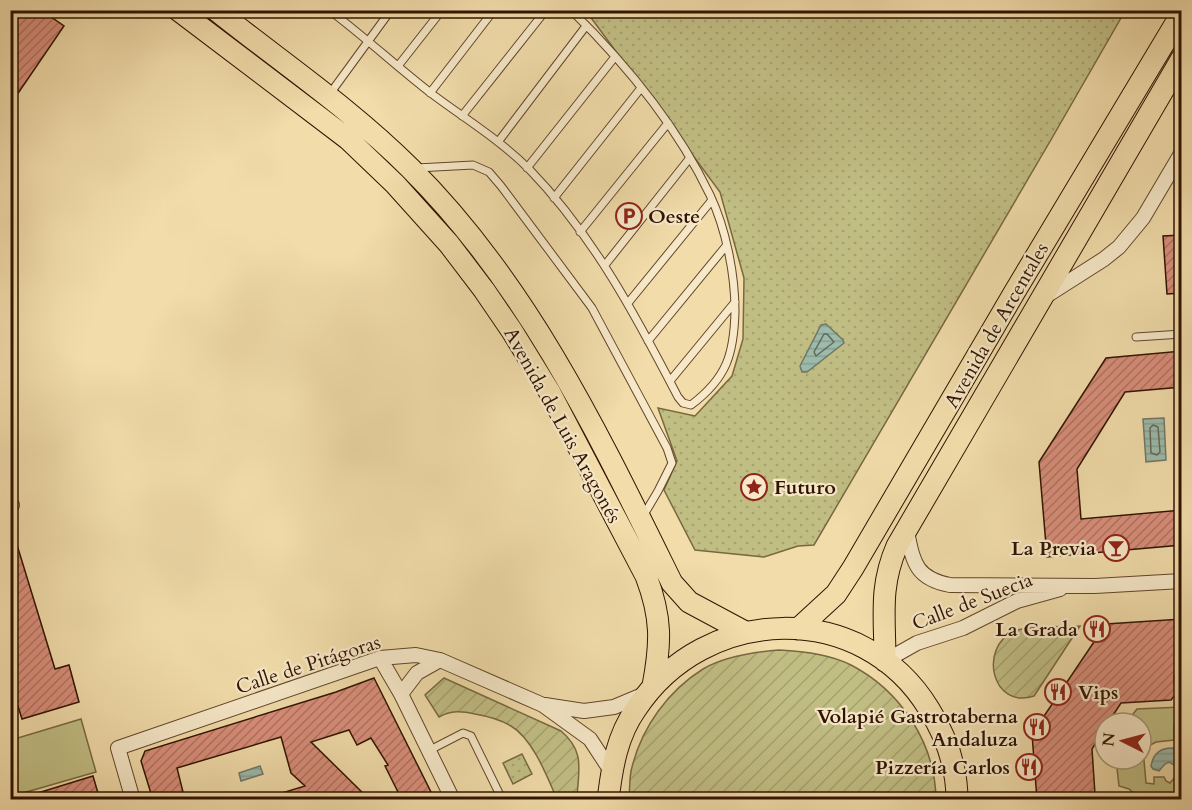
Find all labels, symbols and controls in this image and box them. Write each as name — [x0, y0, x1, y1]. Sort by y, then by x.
parking icon: Oeste — [614, 201, 644, 231]
place label: Oeste — [648, 203, 700, 230]
street label: Avenida de Arcentales — [938, 237, 1055, 413]
street label: Avenida de Luis Aragonés — [497, 322, 628, 528]
place icon: Futuro — [739, 472, 769, 502]
place label: Futuro — [774, 474, 836, 501]
bar icon: La Previa — [1101, 533, 1131, 563]
place label: La Previa — [1011, 535, 1096, 562]
street label: Calle de Suecia — [908, 566, 1037, 637]
restaurant icon: La Grada — [1082, 614, 1112, 644]
place label: La Grada — [995, 616, 1078, 643]
street label: Calle de Pitágoras — [232, 628, 384, 701]
restaurant icon: Vips — [1043, 677, 1073, 707]
place label: Vips — [1078, 679, 1119, 706]
place label: Volapié Gastrotaberna Andaluza — [817, 703, 1018, 753]
north arrow — [1093, 711, 1153, 771]
restaurant icon: Volapié Gastrotaberna Andaluza — [1022, 712, 1052, 742]
text: N — [1097, 731, 1121, 748]
restaurant icon: Pizzería Carlos — [1014, 752, 1044, 782]
place label: Pizzería Carlos — [875, 754, 1010, 781]

